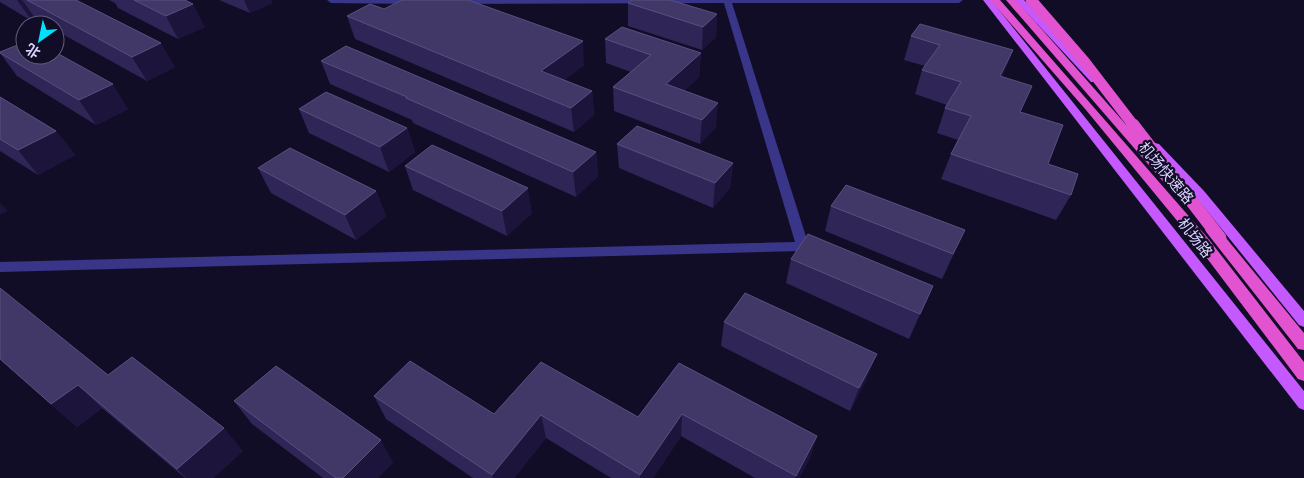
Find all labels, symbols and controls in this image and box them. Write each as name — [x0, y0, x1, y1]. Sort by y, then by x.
north arrow — [15, 15, 65, 65]
text: 北 — [23, 40, 44, 61]
street label: 机场快速路 — [1135, 138, 1197, 208]
street label: 机场路 — [1174, 215, 1216, 261]

